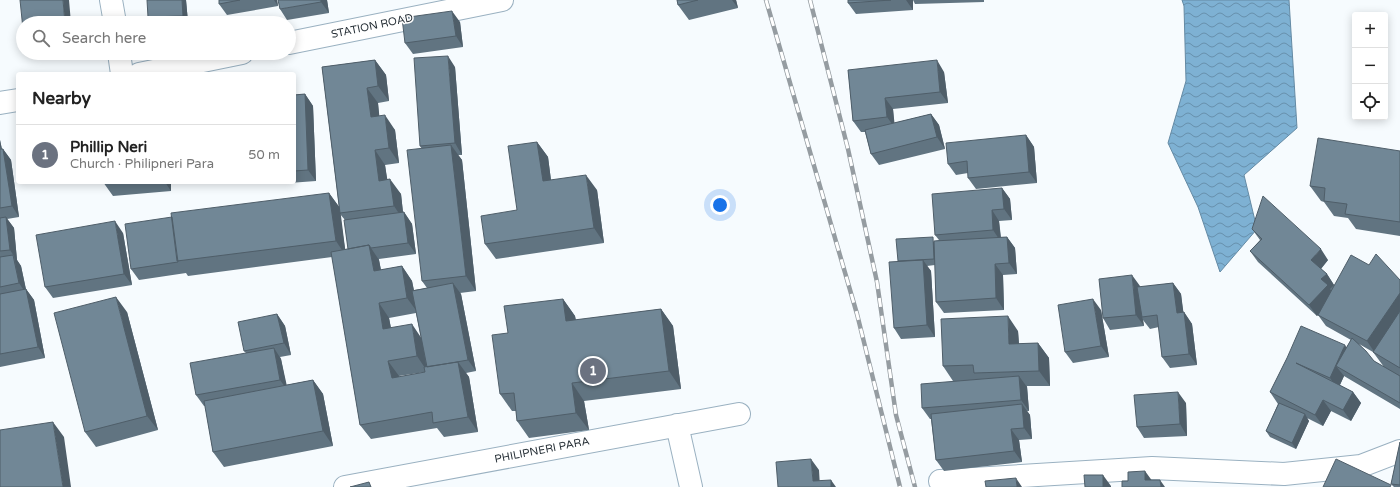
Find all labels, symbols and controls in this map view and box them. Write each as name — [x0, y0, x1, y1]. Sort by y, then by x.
street label: STATION ROAD — [330, 11, 414, 41]
map controls — [1352, 12, 1388, 120]
button: + — [1352, 12, 1388, 48]
search box — [16, 16, 296, 60]
icon: search — [30, 27, 52, 49]
text: Search here — [62, 29, 146, 47]
button: − — [1352, 48, 1388, 84]
button: locate — [1352, 84, 1388, 120]
text: Nearby — [32, 88, 91, 109]
text: Phillip Neri — [70, 138, 147, 156]
text: 1 — [41, 147, 49, 163]
text: 50 m — [248, 147, 280, 163]
text: Church · Philipneri Para — [70, 156, 214, 172]
your location — [710, 195, 730, 215]
pin: 1 — [580, 356, 606, 386]
street label: PHILIPNERI PARA — [493, 434, 591, 466]

